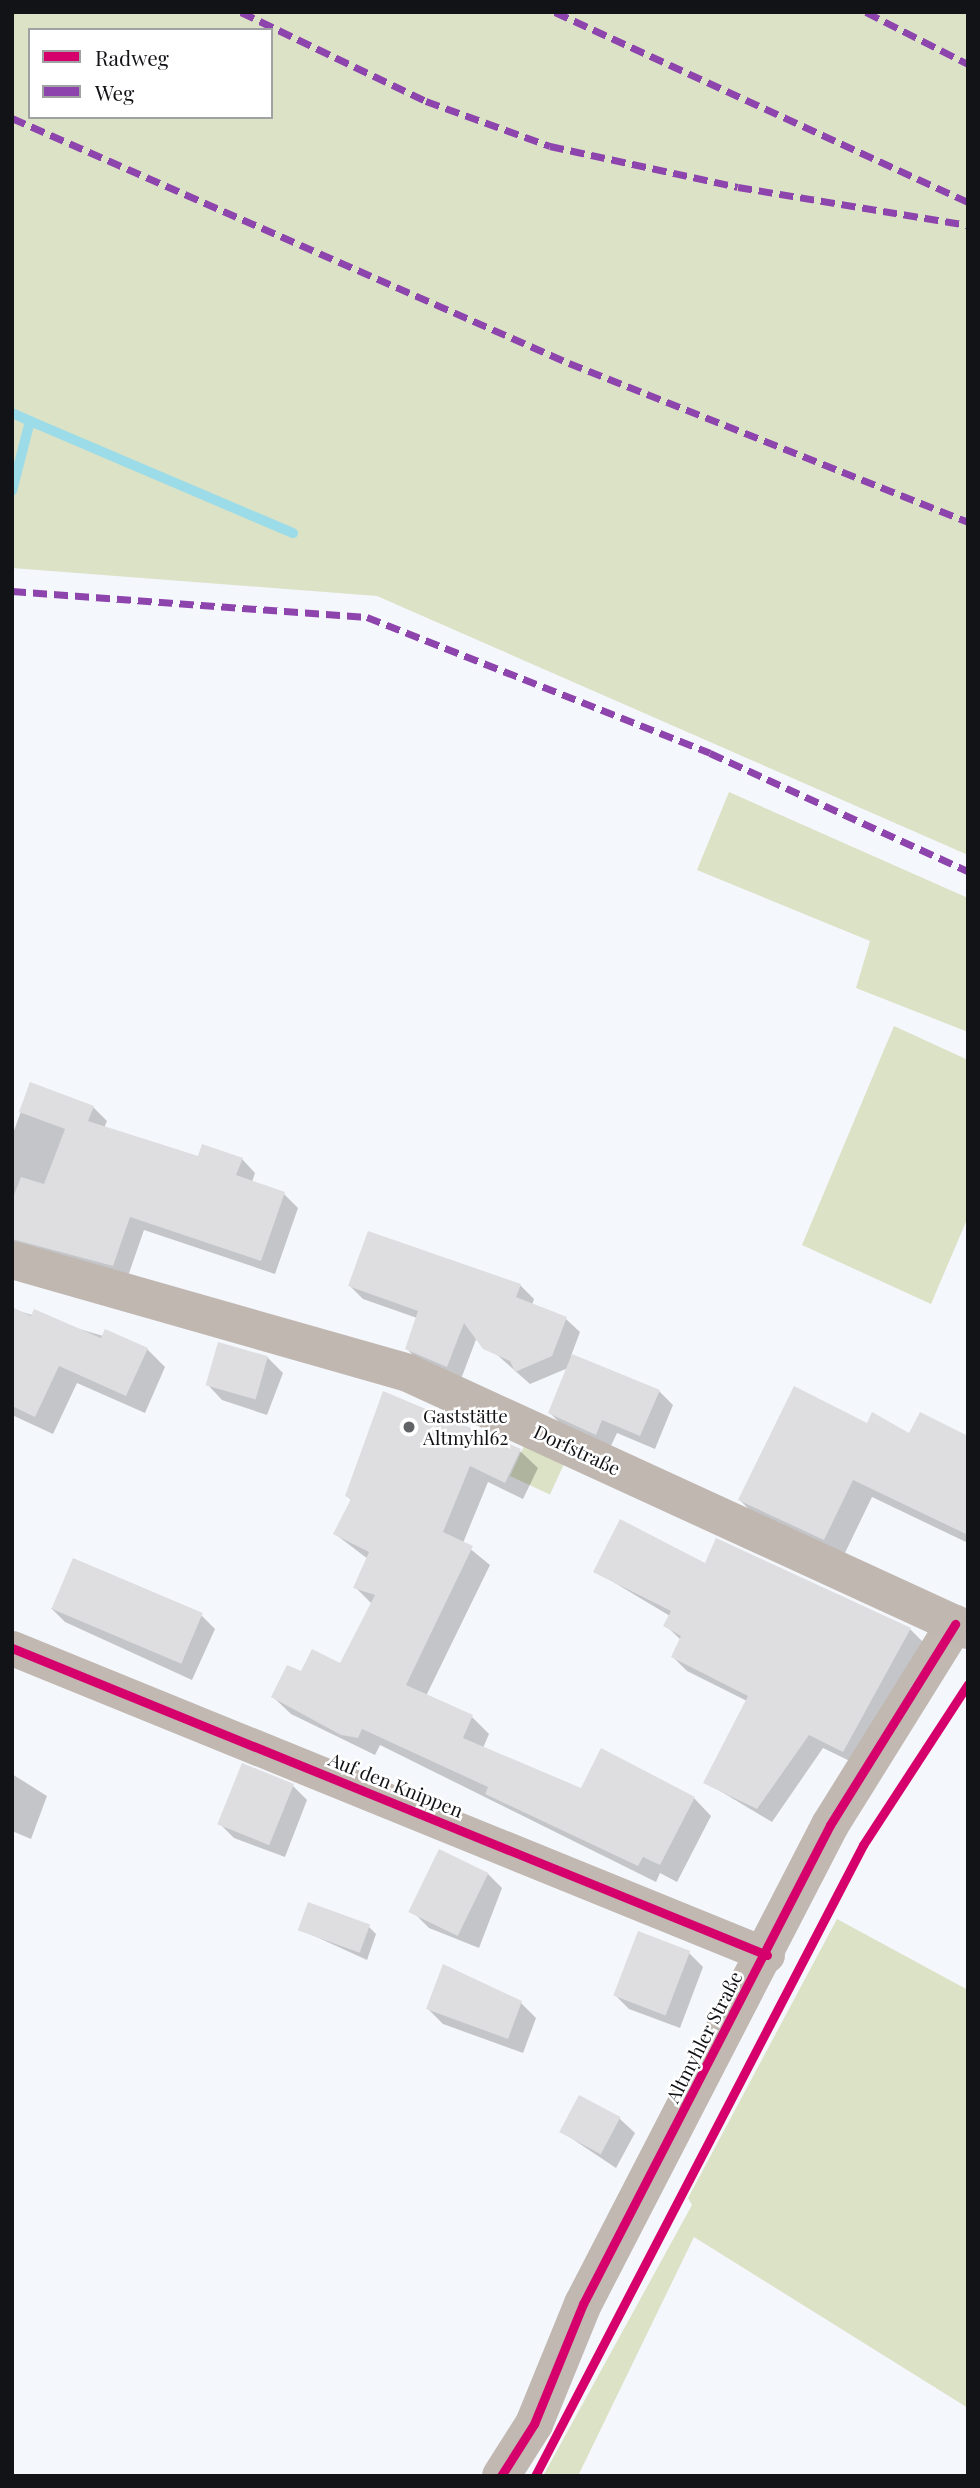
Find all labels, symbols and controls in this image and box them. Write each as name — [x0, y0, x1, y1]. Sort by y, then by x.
legend — [28, 28, 273, 119]
text: Radweg — [95, 43, 169, 71]
text: Weg — [95, 78, 134, 106]
place label: Gaststätte Altmyhl62 — [423, 1405, 508, 1449]
marker: Gaststätte Altmyhl62 — [401, 1419, 417, 1435]
street label: Dorfstraße — [530, 1420, 624, 1480]
street label: Auf den Knippen — [326, 1748, 466, 1822]
street label: Altmyhler Straße — [661, 1967, 747, 2107]

